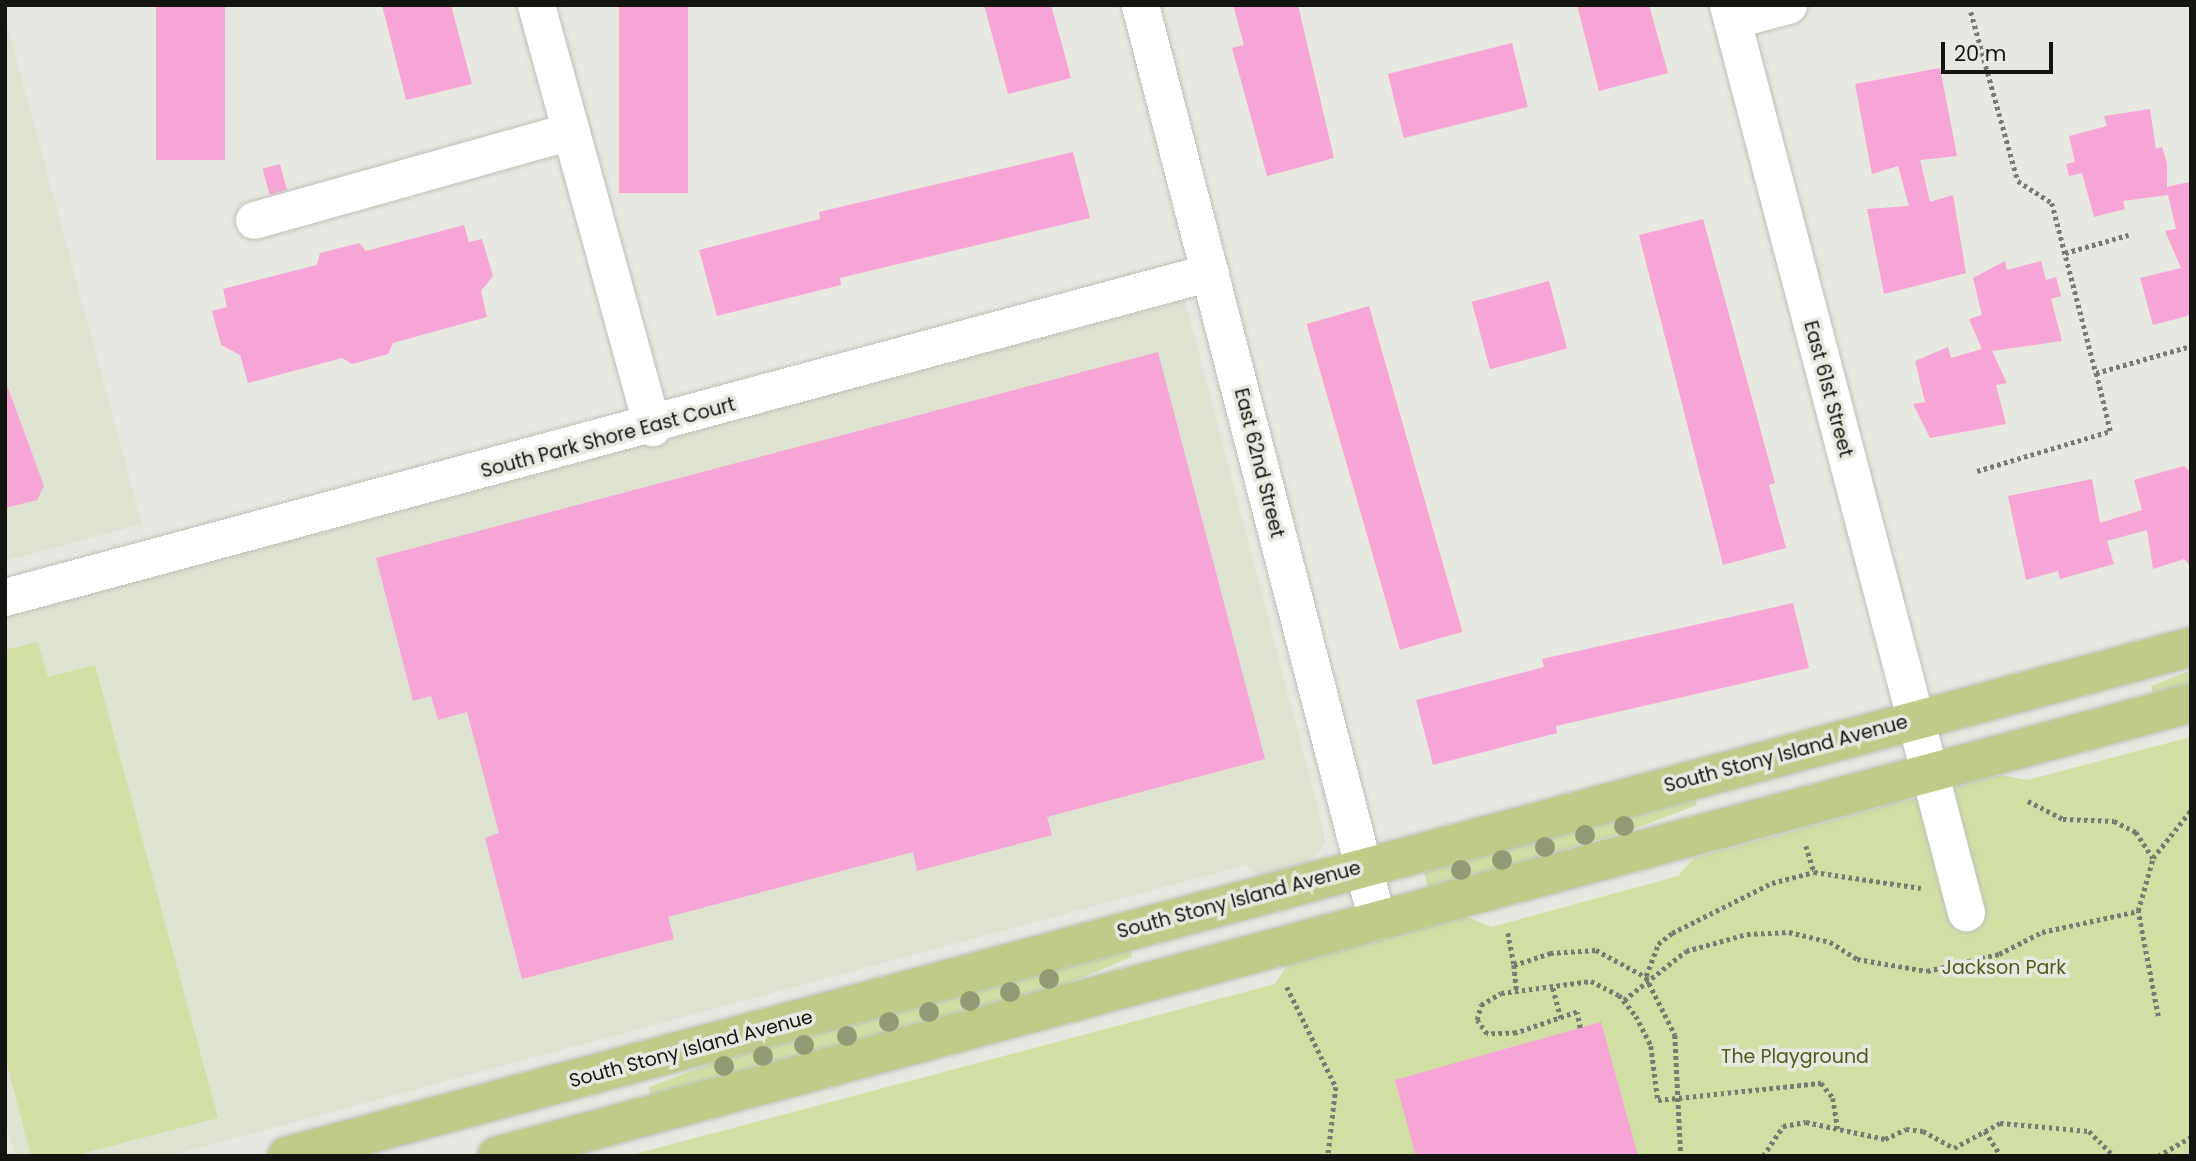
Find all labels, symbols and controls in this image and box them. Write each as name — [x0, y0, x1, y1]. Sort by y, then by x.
scale bar — [1944, 28, 2056, 72]
text: 20 m — [1954, 39, 2007, 68]
street label: East 61st Street — [1799, 318, 1857, 460]
street label: East 62nd Street — [1229, 386, 1289, 540]
street label: South Park Shore East Court — [478, 393, 738, 483]
street label: South Stony Island Avenue — [1662, 710, 1910, 798]
street label: South Stony Island Avenue — [1115, 856, 1363, 944]
park label: Jackson Park — [1942, 957, 2066, 979]
street label: South Stony Island Avenue — [567, 1005, 815, 1093]
park label: The Playground — [1721, 1046, 1869, 1068]

